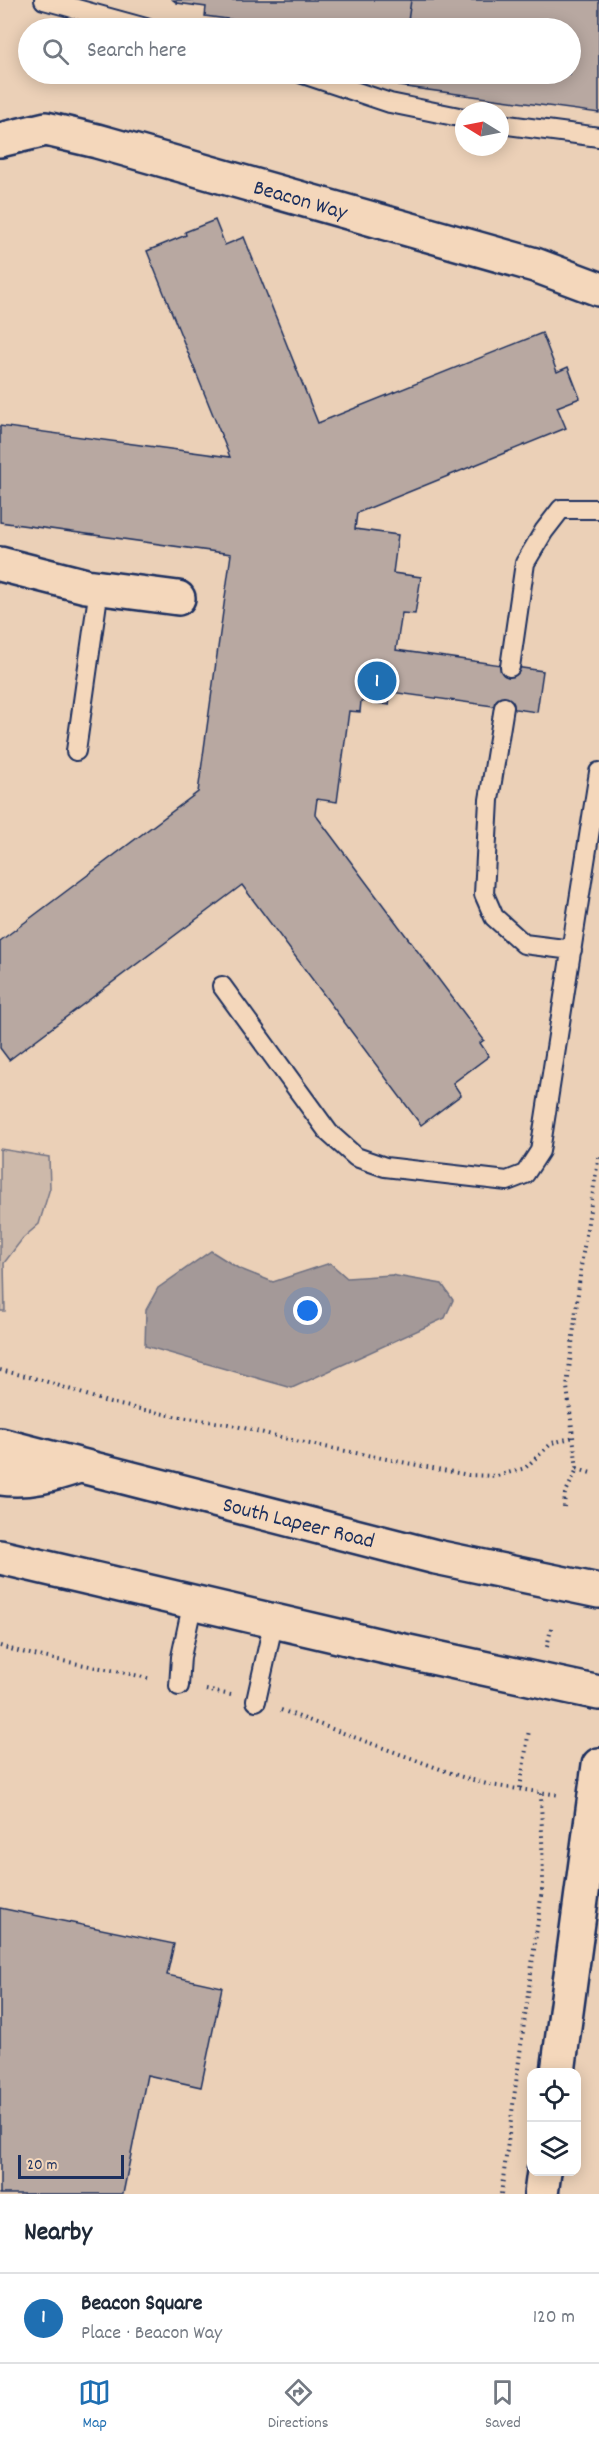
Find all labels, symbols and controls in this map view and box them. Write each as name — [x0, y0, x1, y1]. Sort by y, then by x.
search box — [18, 18, 581, 84]
icon: search — [39, 35, 72, 68]
text: Search here — [87, 36, 186, 67]
north arrow — [455, 102, 509, 156]
street label: Beacon Way — [250, 173, 352, 230]
pin: 1 — [358, 658, 397, 704]
your location — [293, 1296, 322, 1325]
street label: South Lapeer Road — [219, 1491, 377, 1558]
map controls — [527, 2068, 581, 2176]
button: locate — [527, 2068, 581, 2122]
button: layers — [527, 2122, 581, 2176]
scale bar — [18, 2152, 124, 2180]
text: 20 m — [27, 2154, 57, 2177]
text: Nearby — [24, 2215, 92, 2252]
text: Beacon Square — [81, 2289, 202, 2320]
text: 1 — [41, 2304, 46, 2332]
text: 120 m — [533, 2304, 575, 2332]
text: Place · Beacon Way — [81, 2320, 222, 2348]
tab: Map — [78, 2376, 111, 2435]
tab: Directions — [268, 2376, 328, 2435]
tab: Saved — [485, 2376, 521, 2435]

